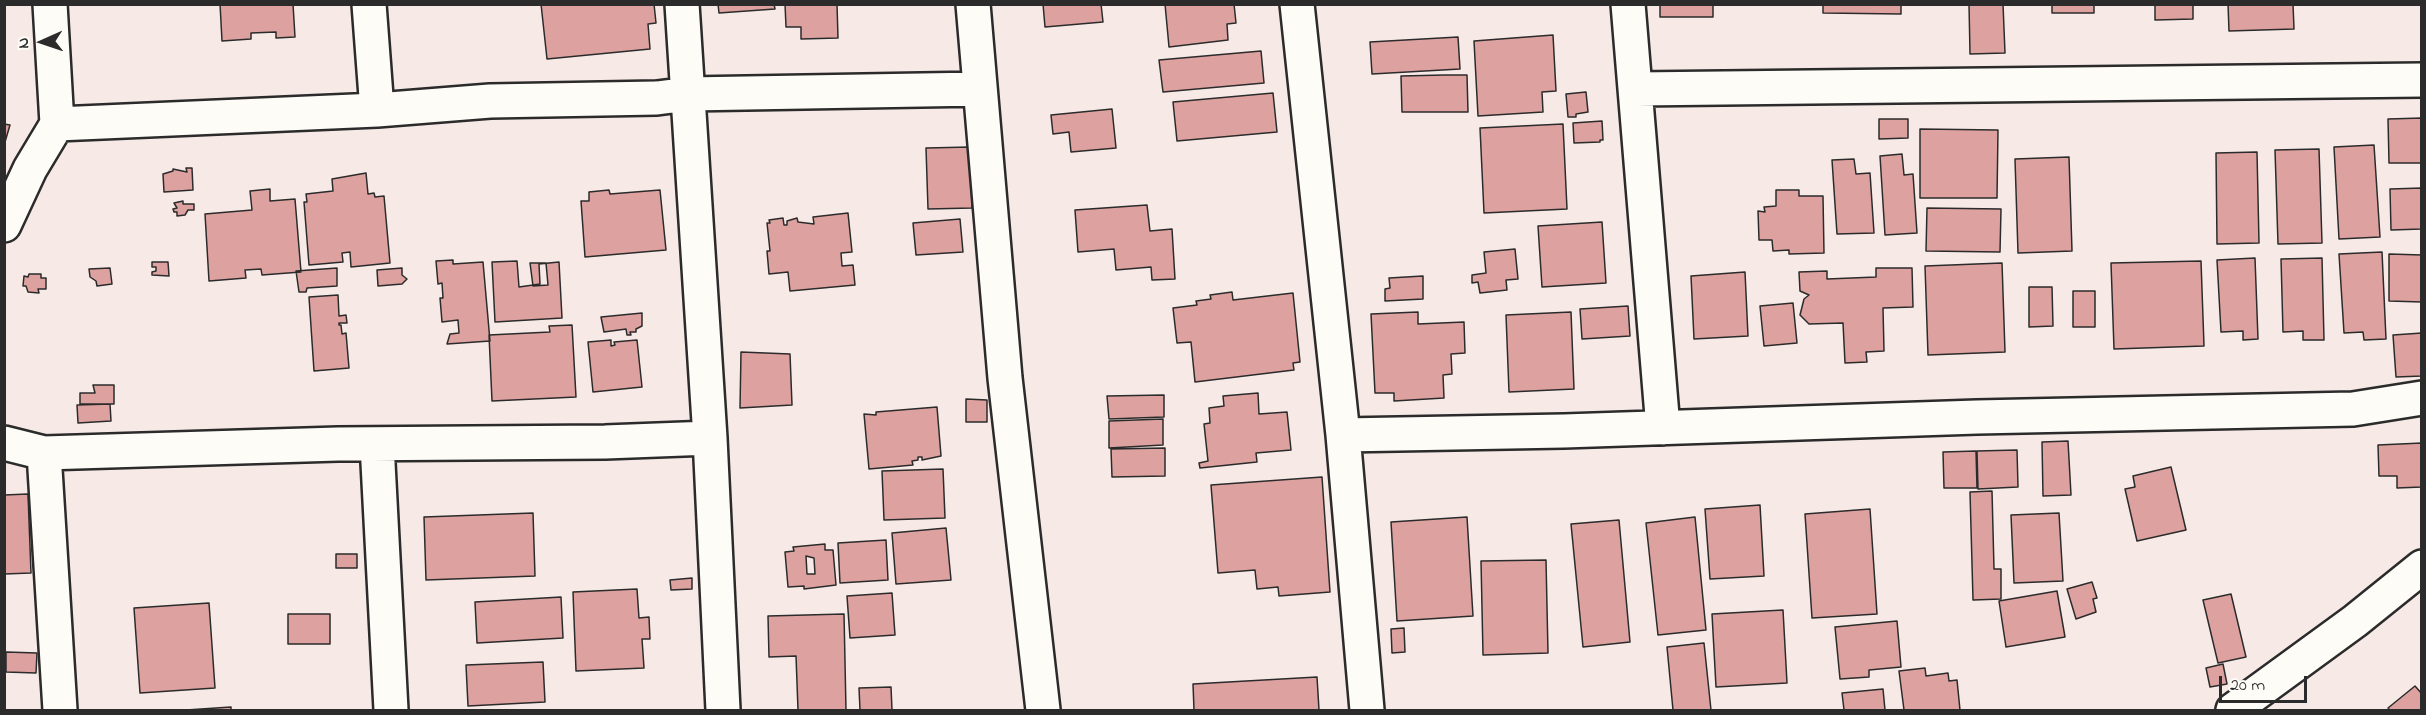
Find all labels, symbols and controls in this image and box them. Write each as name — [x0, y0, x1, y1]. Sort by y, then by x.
north arrow — [12, 12, 72, 72]
text: N — [12, 37, 36, 49]
scale bar — [2222, 664, 2310, 702]
text: 20 m — [2230, 673, 2265, 699]

